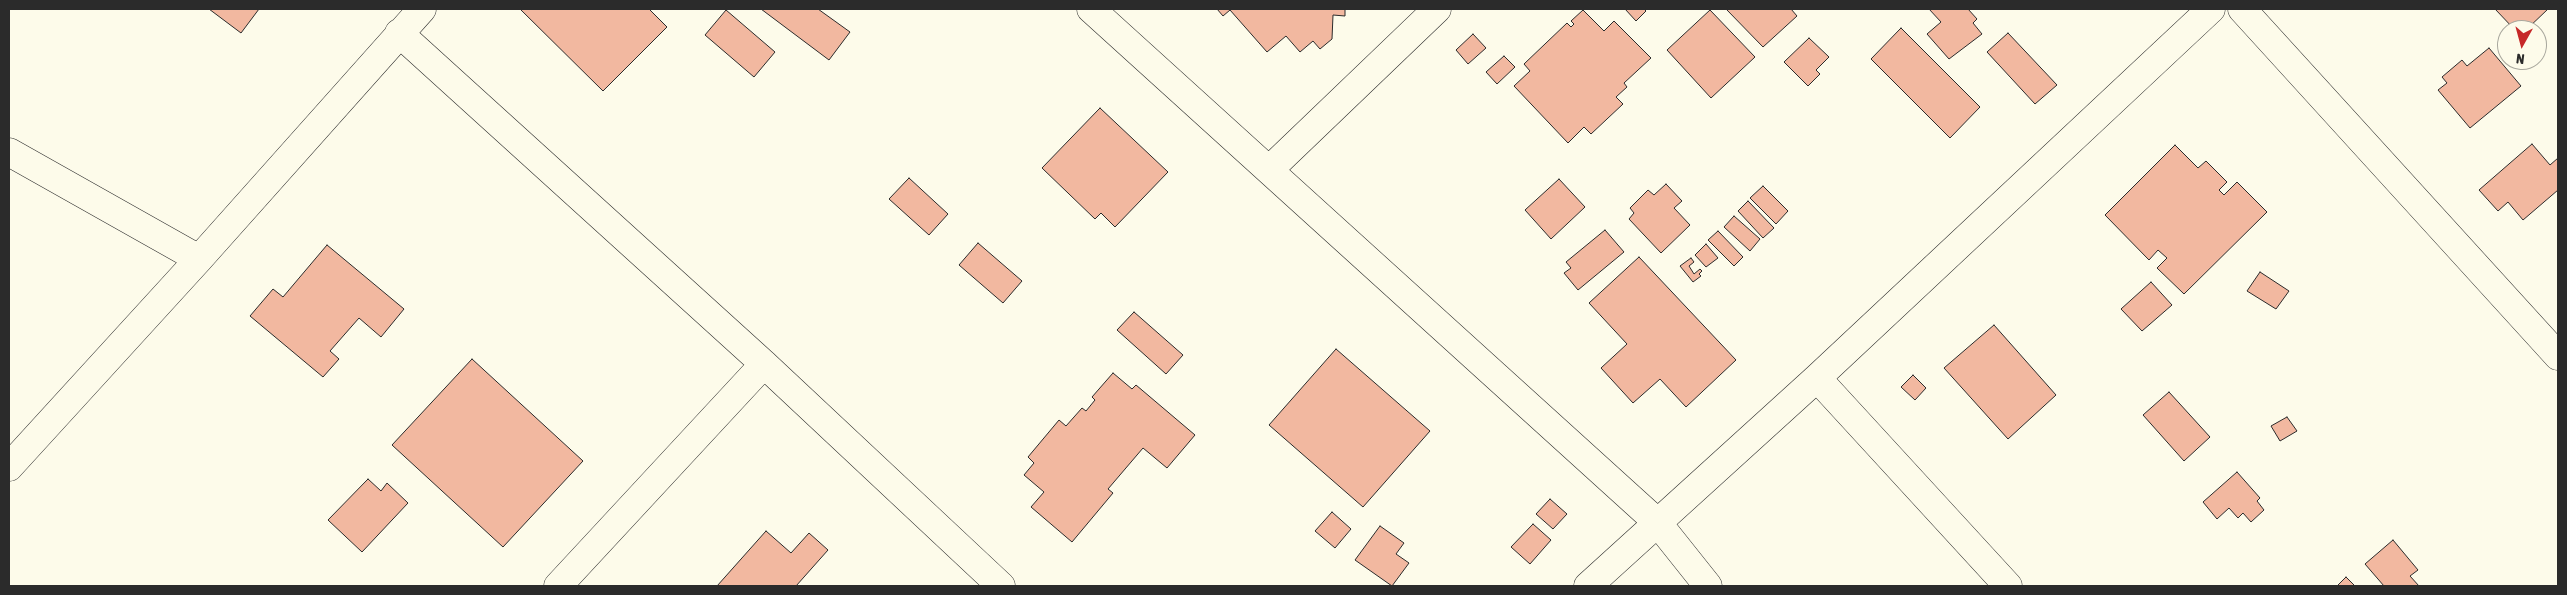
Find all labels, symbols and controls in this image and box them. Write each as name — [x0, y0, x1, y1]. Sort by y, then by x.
north arrow — [2497, 20, 2547, 70]
text: N — [2515, 50, 2525, 67]

